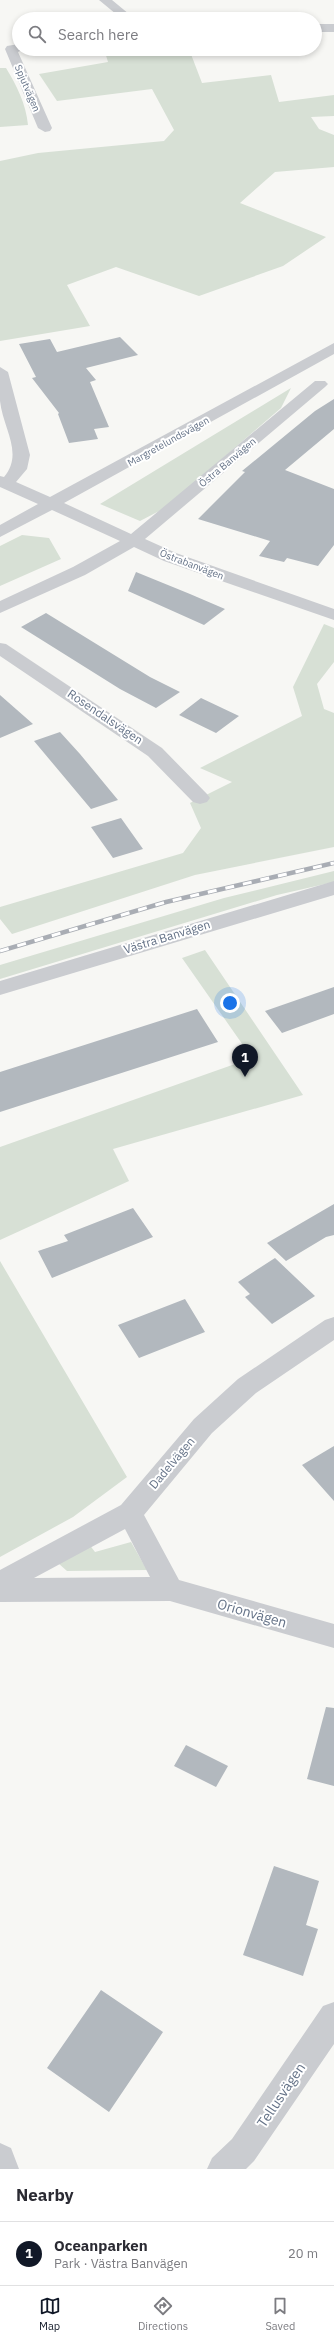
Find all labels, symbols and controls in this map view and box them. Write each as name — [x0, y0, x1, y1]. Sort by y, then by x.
search box — [12, 12, 322, 56]
icon: search — [26, 23, 48, 45]
text: Search here — [58, 25, 138, 44]
street label: Spjutvägen — [12, 63, 43, 114]
street label: Margretelundsvägen — [125, 414, 211, 469]
street label: Östra Banvägen — [196, 435, 259, 490]
street label: Östrabanvägen — [158, 546, 226, 583]
street label: Rosendalsvägen — [65, 686, 146, 747]
street label: Västra Banvägen — [122, 916, 212, 957]
your location — [220, 993, 240, 1013]
pin: 1 — [232, 1044, 258, 1077]
street label: Dadelvägen — [146, 1434, 198, 1492]
street label: Orionvägen — [215, 1595, 289, 1631]
street label: Tellusvägen — [253, 2059, 309, 2131]
text: Nearby — [16, 2184, 74, 2206]
text: Oceanparken — [54, 2236, 148, 2255]
text: 1 — [25, 2245, 33, 2262]
text: 20 m — [288, 2245, 318, 2262]
text: Park · Västra Banvägen — [54, 2255, 188, 2272]
tab: Map — [39, 2295, 61, 2333]
tab: Directions — [138, 2295, 188, 2333]
tab: Saved — [265, 2295, 295, 2333]

